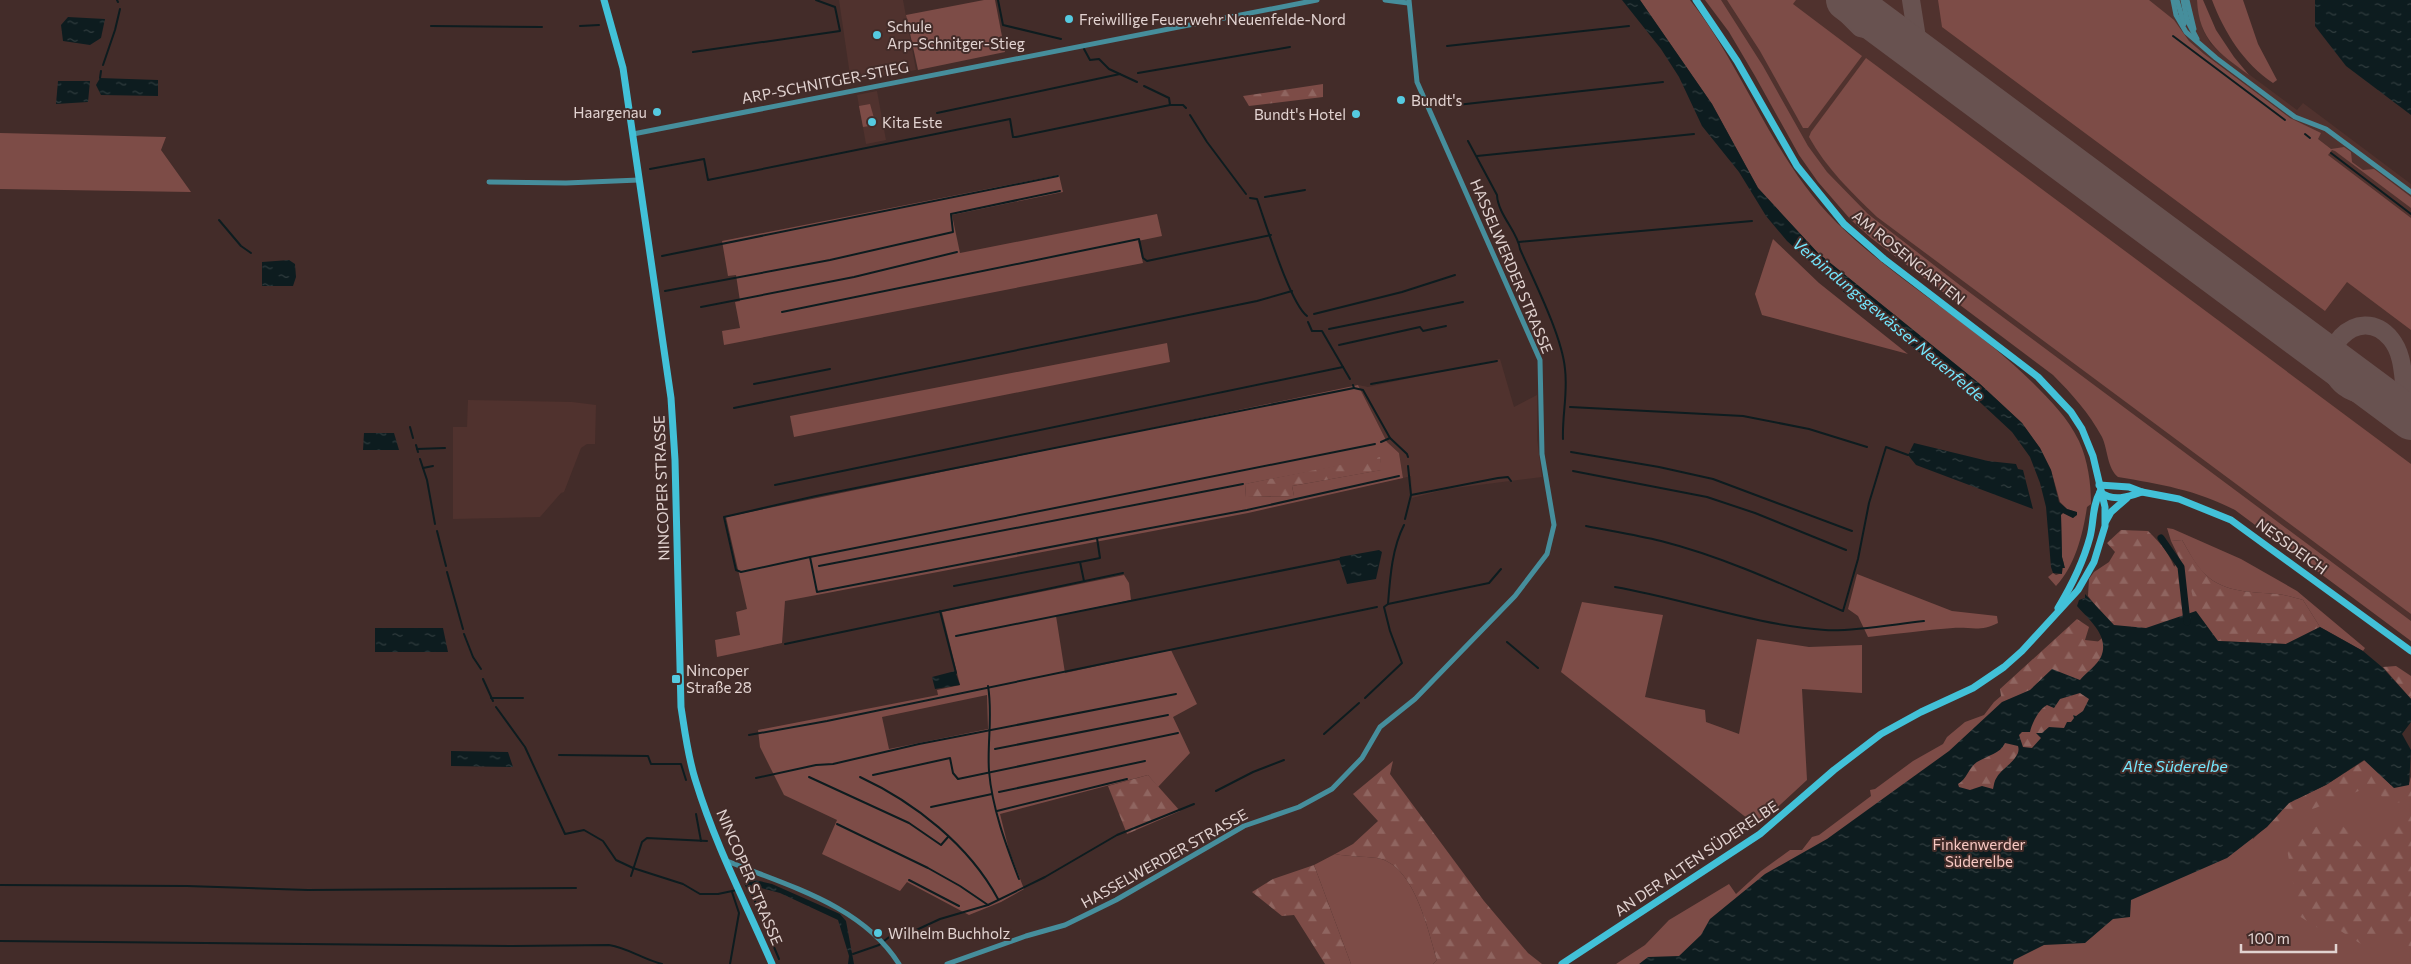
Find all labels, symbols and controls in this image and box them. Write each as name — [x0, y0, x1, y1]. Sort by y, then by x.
place label: Freiwillige Feuerwehr Neuenfelde-Nord — [1079, 10, 1346, 28]
marker: Freiwillige Feuerwehr Neuenfelde-Nord — [1063, 13, 1075, 25]
place label: Schule Arp-Schnitger-Stieg — [887, 17, 1025, 52]
marker: Schule Arp-Schnitger-Stieg — [871, 29, 883, 41]
street label: ARP-SCHNITGER-STIEG — [740, 57, 910, 107]
place label: Bundt's — [1411, 91, 1462, 109]
marker: Bundt's — [1395, 94, 1407, 106]
place label: Haargenau — [573, 103, 647, 121]
place label: Bundt's Hotel — [1254, 105, 1346, 123]
marker: Haargenau — [651, 106, 663, 118]
marker: Bundt's Hotel — [1350, 108, 1362, 120]
place label: Kita Este — [882, 113, 942, 131]
marker: Kita Este — [866, 116, 878, 128]
street label: HASSELWERDER STRASSE — [1467, 176, 1557, 356]
street label: AM ROSENGARTEN — [1849, 206, 1969, 308]
water label: Verbindungsgewässer Neuenfelde — [1789, 233, 1989, 405]
street label: NINCOPER STRASSE — [649, 415, 673, 561]
street label: NESSDEICH — [2253, 514, 2331, 578]
place label: Nincoper Straße 28 — [686, 661, 752, 696]
marker: Nincoper Straße 28 — [670, 673, 682, 685]
water label: Alte Süderelbe — [2121, 756, 2228, 775]
street label: AN DER ALTEN SÜDERELBE — [1611, 796, 1781, 920]
street label: HASSELWERDER STRASSE — [1078, 805, 1251, 911]
street label: NINCOPER STRASSE — [713, 806, 787, 948]
park label: Finkenwerder Süderelbe — [1932, 835, 2026, 870]
scale bar — [2241, 922, 2336, 954]
place label: Wilhelm Buchholz — [888, 924, 1010, 942]
marker: Wilhelm Buchholz — [872, 927, 884, 939]
text: 100 m — [2248, 929, 2290, 947]

